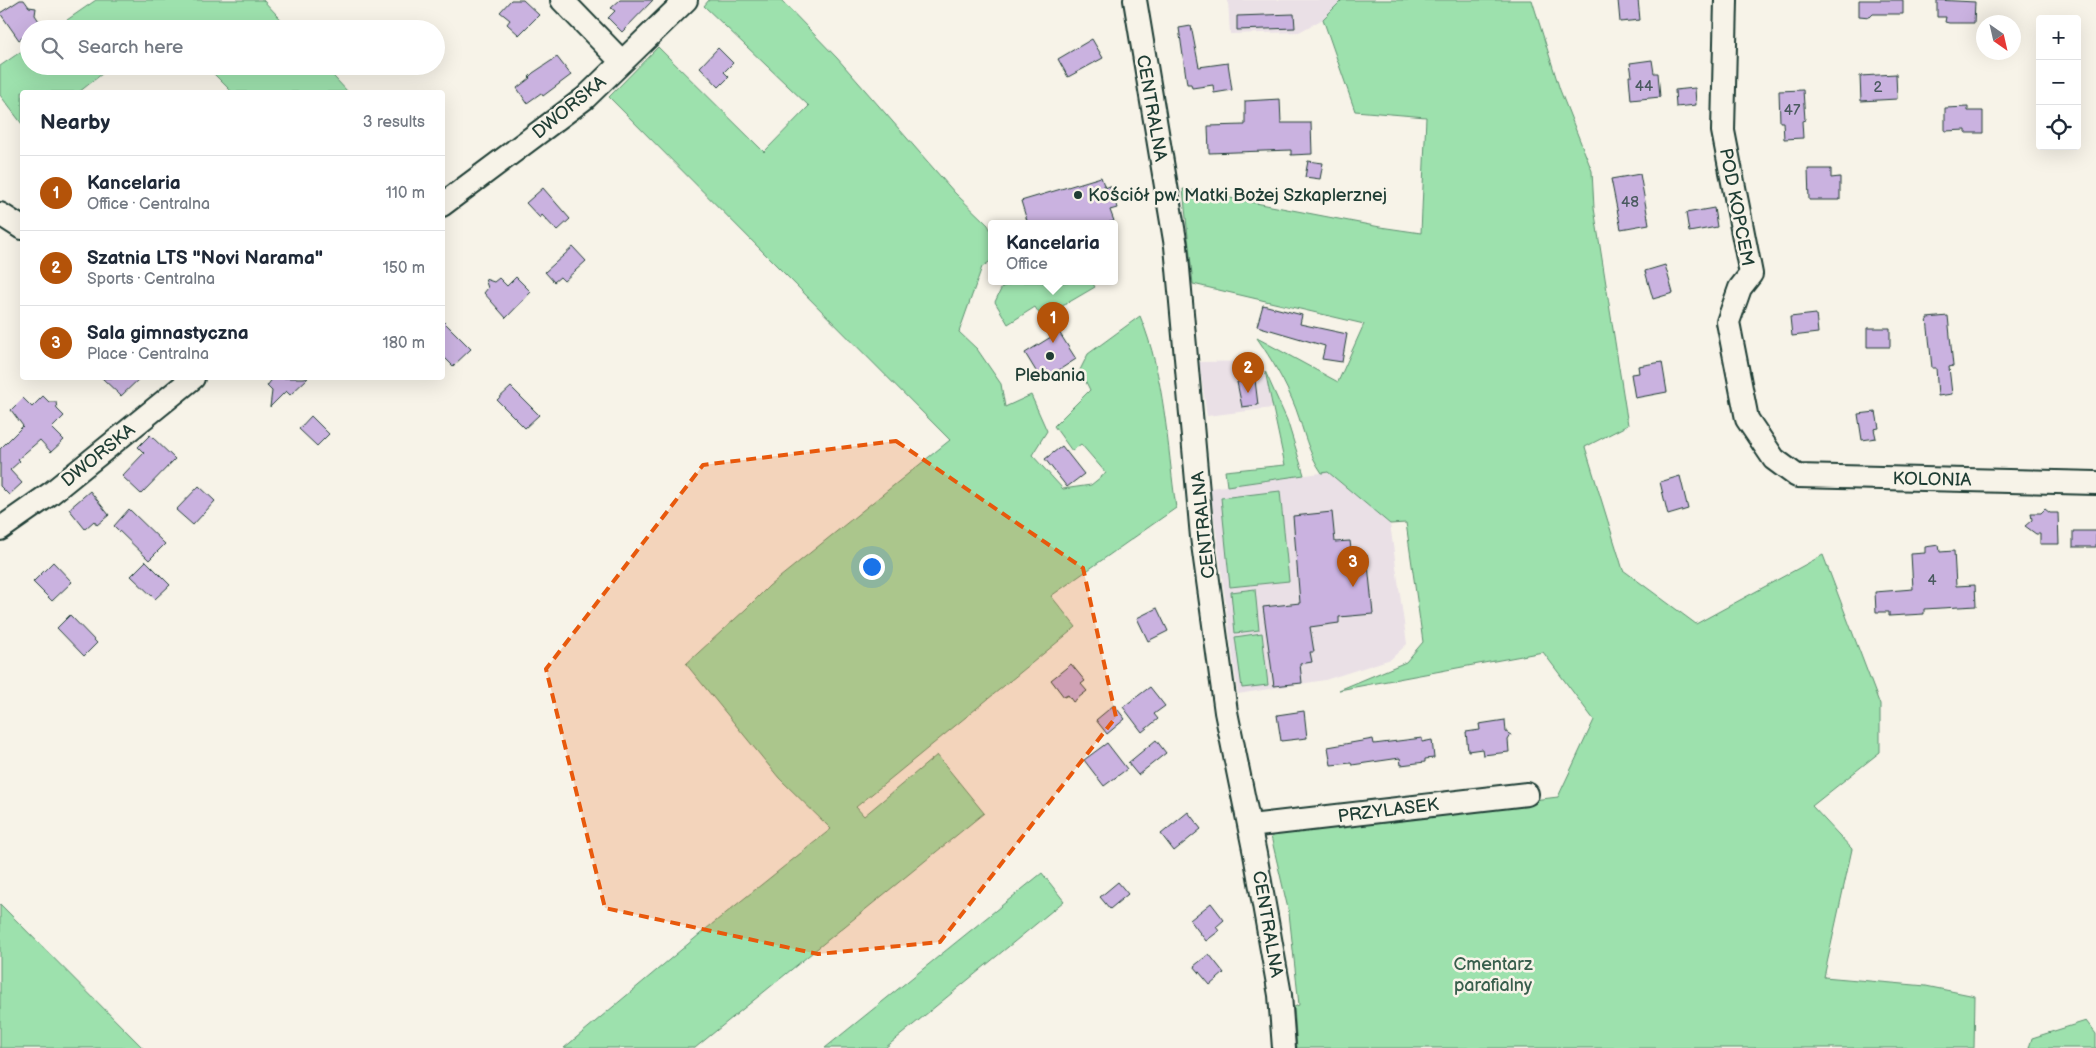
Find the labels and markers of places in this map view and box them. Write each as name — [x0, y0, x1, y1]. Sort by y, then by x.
place label: Kościół pw. Matki Bożej Szkaplerznej — [1088, 185, 1387, 206]
marker: Kościół pw. Matki Bożej Szkaplerznej — [1072, 189, 1084, 201]
pin: 1 — [1037, 302, 1069, 343]
marker: Plebania — [1044, 350, 1056, 362]
pin: 2 — [1232, 352, 1264, 393]
place label: Plebania — [1015, 365, 1085, 386]
pin: 3 — [1337, 546, 1369, 587]

